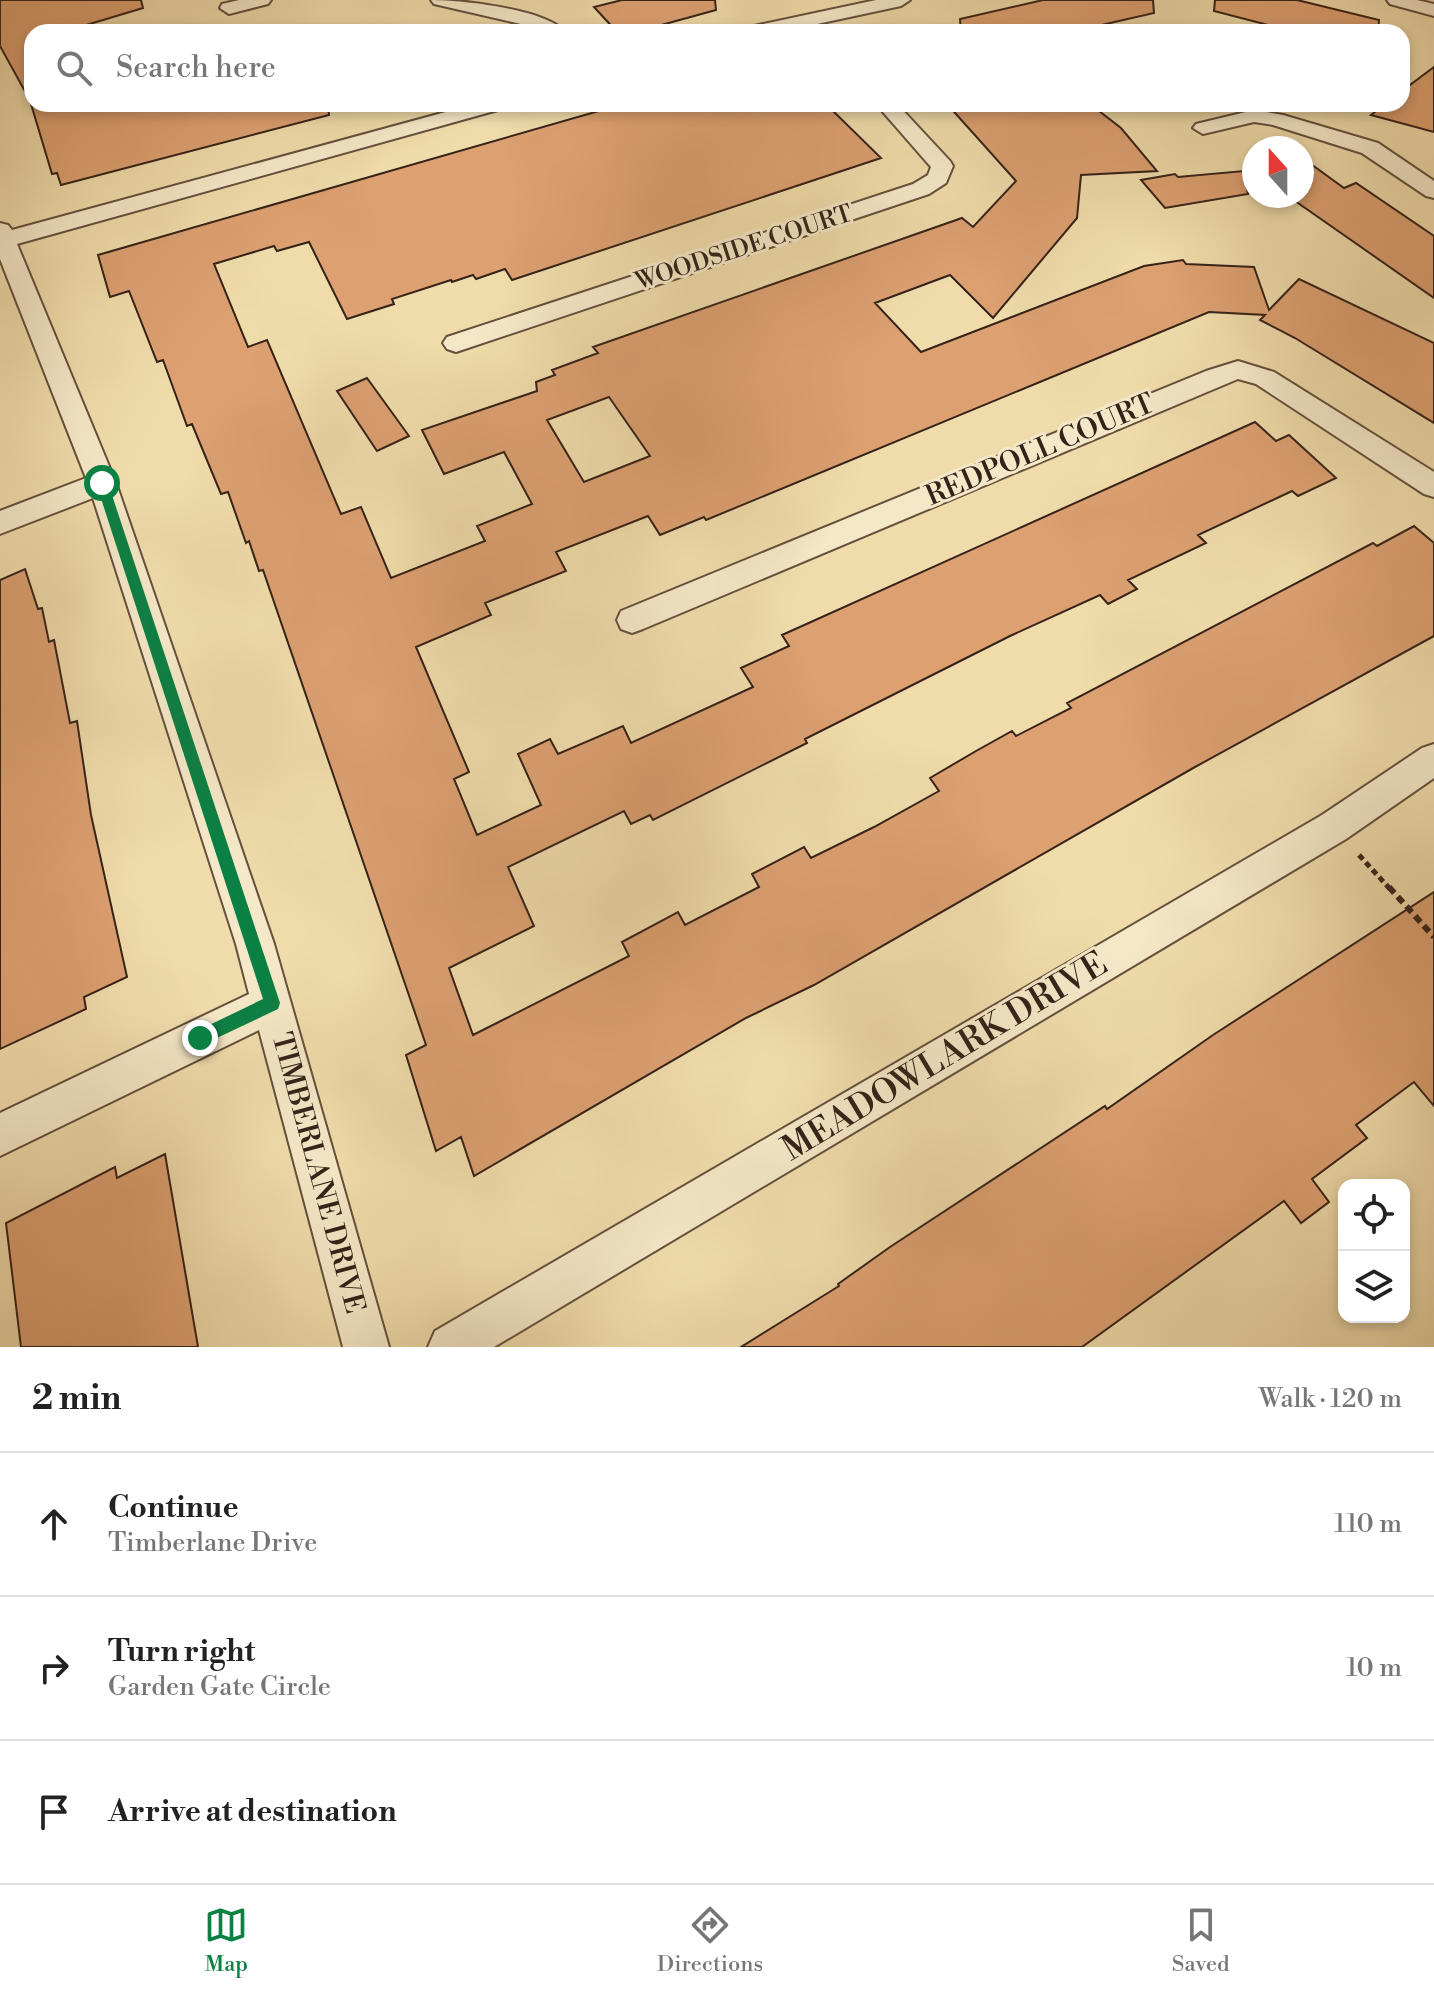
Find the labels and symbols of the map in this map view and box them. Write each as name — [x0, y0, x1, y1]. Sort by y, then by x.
north arrow — [1242, 136, 1314, 208]
street label: WOODSIDE COURT — [631, 199, 856, 298]
street label: REDPOLL COURT — [920, 386, 1160, 514]
route start — [84, 465, 120, 501]
street label: MEADOWLARK DRIVE — [775, 943, 1115, 1171]
route end — [182, 1020, 218, 1056]
street label: TIMBERLANE DRIVE — [264, 1029, 372, 1317]

